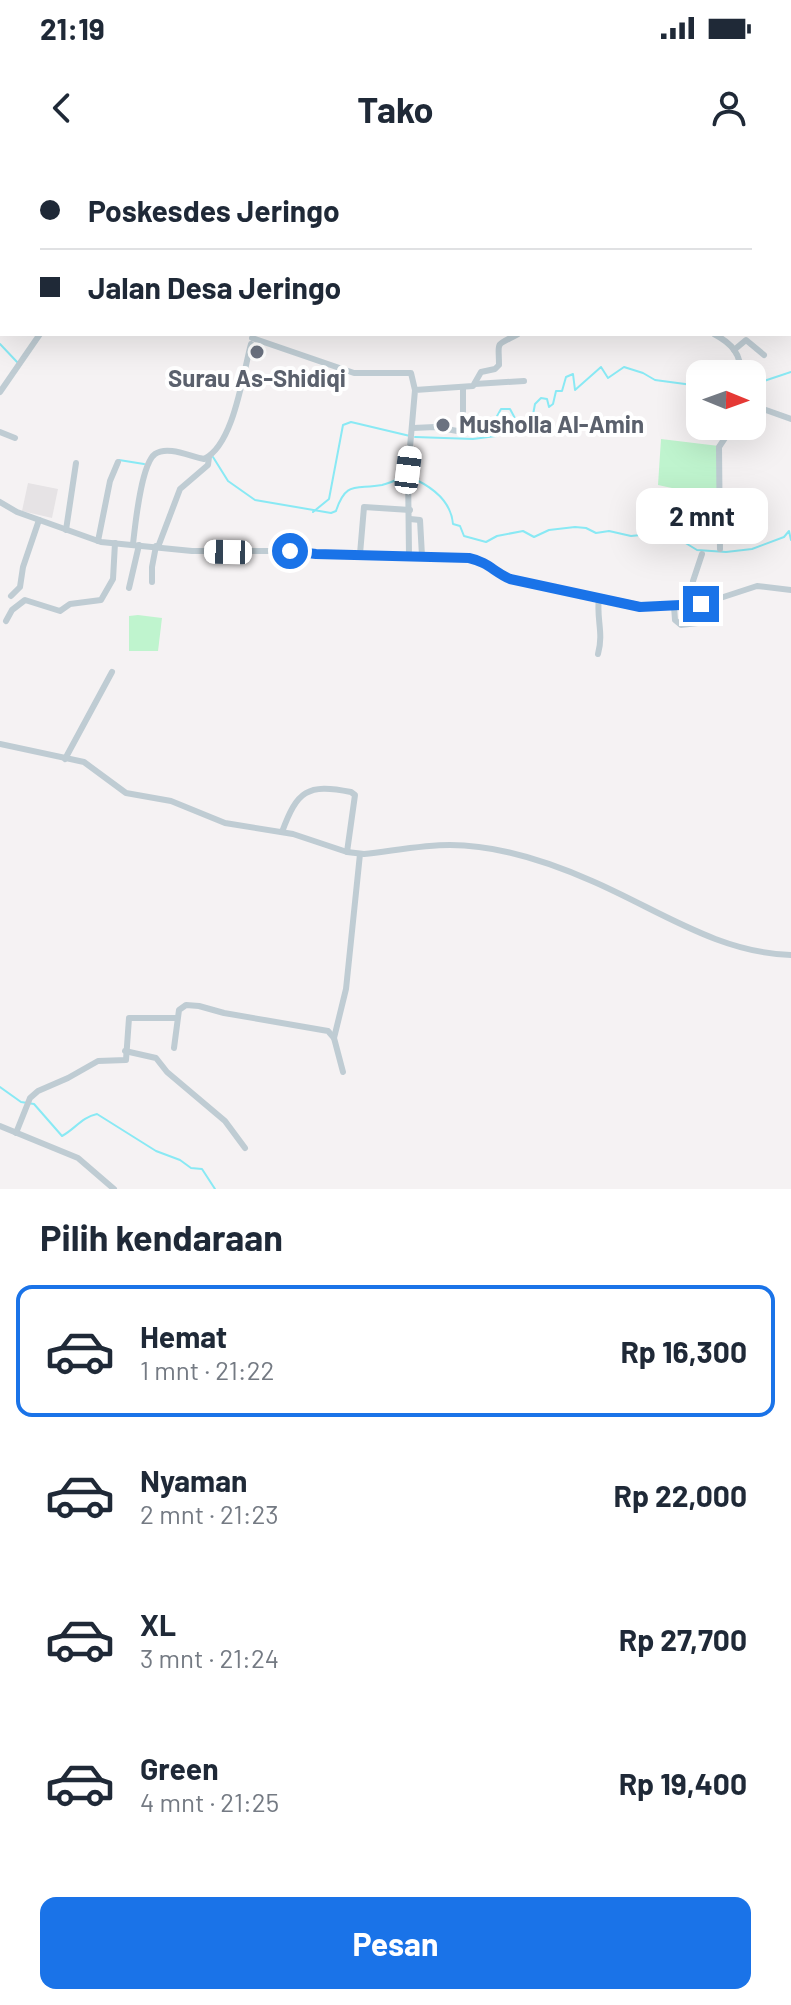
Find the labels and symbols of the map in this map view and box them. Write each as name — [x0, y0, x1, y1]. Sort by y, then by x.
marker: Surau As-Shidiqi — [248, 343, 266, 361]
north arrow — [686, 360, 766, 440]
place label: Surau As-Shidiqi — [168, 363, 346, 392]
place label: Musholla Al-Amin — [459, 409, 644, 438]
marker: Musholla Al-Amin — [434, 416, 452, 434]
car — [393, 445, 423, 495]
callout: 2 mnt — [635, 488, 767, 544]
route start — [272, 533, 308, 569]
car — [204, 540, 252, 564]
route end — [683, 586, 719, 622]

